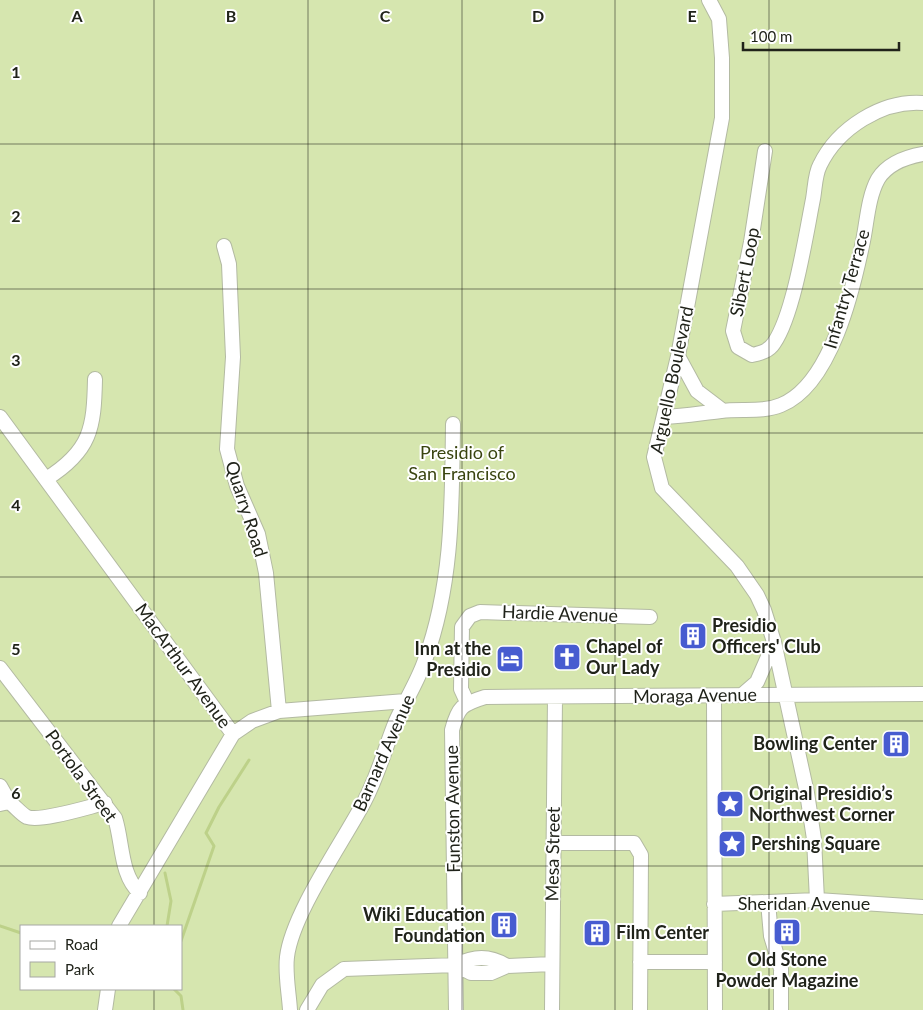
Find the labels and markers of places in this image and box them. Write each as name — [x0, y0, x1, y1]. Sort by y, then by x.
place label: Presidio Officers' Club — [712, 614, 821, 657]
building icon: Presidio Officers' Club — [678, 621, 708, 651]
place label: Chapel of Our Lady — [586, 635, 663, 678]
place label: Inn at the Presidio — [415, 637, 491, 680]
church icon: Chapel of Our Lady — [552, 642, 582, 672]
hotel icon: Inn at the Presidio — [495, 644, 525, 674]
building icon: Bowling Center — [881, 729, 911, 759]
place label: Bowling Center — [753, 732, 877, 754]
place label: Original Presidio’s Northwest Corner — [749, 782, 895, 825]
place icon: Original Presidio’s Northwest Corner — [715, 789, 745, 819]
place icon: Pershing Square — [717, 829, 747, 859]
place label: Pershing Square — [751, 832, 880, 854]
place label: Wiki Education Foundation — [363, 903, 485, 946]
building icon: Wiki Education Foundation — [489, 910, 519, 940]
building icon: Old Stone Powder Magazine — [772, 917, 802, 947]
building icon: Film Center — [582, 918, 612, 948]
place label: Film Center — [616, 921, 709, 943]
place label: Old Stone Powder Magazine — [716, 948, 859, 991]

